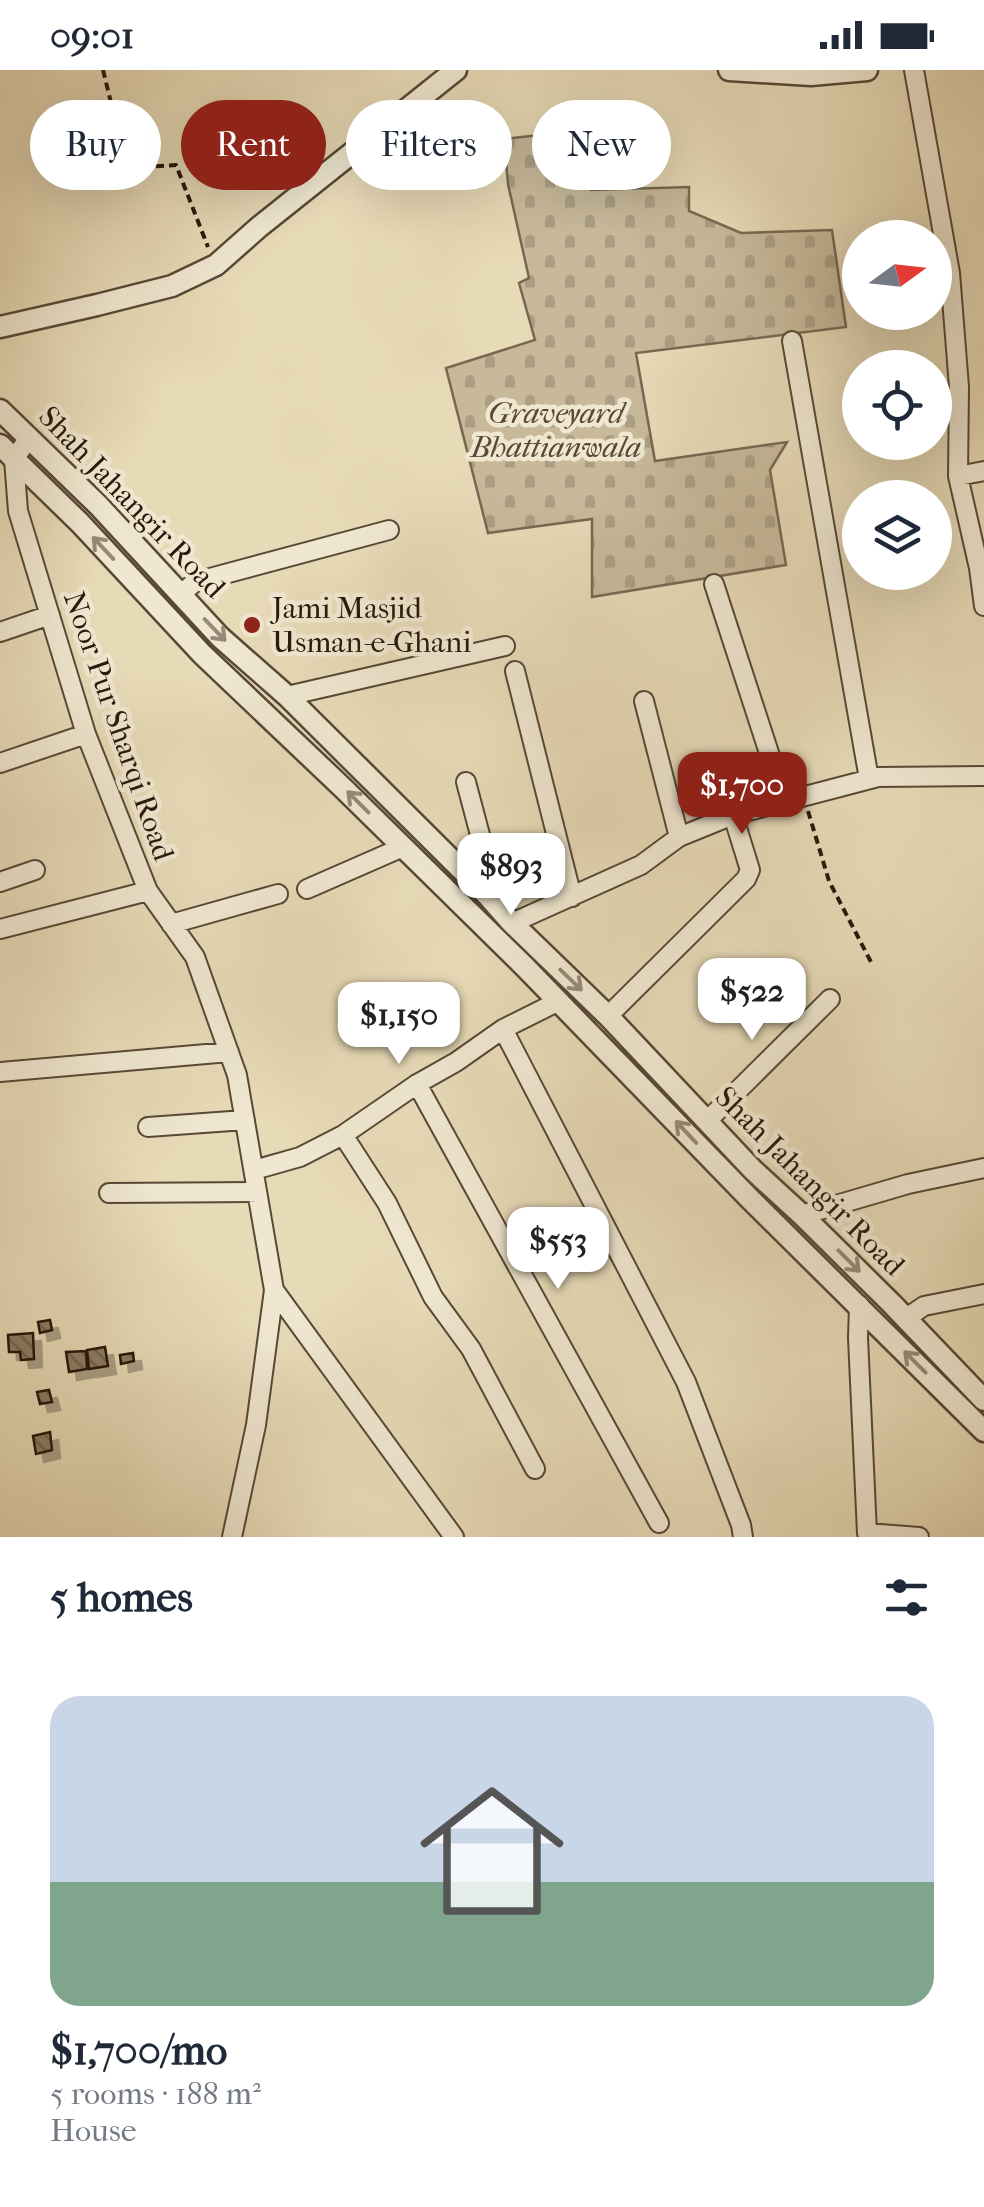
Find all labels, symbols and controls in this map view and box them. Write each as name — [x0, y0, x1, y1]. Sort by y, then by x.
text: 09:01 — [50, 13, 134, 58]
chip: Buy — [30, 100, 161, 190]
chip: Rent — [181, 100, 326, 190]
chip: Filters — [346, 100, 512, 190]
chip: New — [532, 100, 671, 190]
north arrow — [842, 220, 952, 330]
map controls — [842, 220, 952, 590]
button: locate — [842, 350, 952, 460]
park label: Graveyard Bhattianwala — [469, 396, 641, 465]
street label: Shah Jahangir Road — [31, 399, 233, 606]
button: layers — [842, 480, 952, 590]
one-way arrow — [92, 536, 115, 561]
street label: Noor Pur Sharqi Road — [56, 587, 181, 866]
place label: Jami Masjid Usman-e-Ghani — [270, 591, 471, 660]
marker: Jami Masjid Usman-e-Ghani — [241, 614, 263, 636]
one-way arrow — [203, 617, 227, 641]
pin: $1,700 — [661, 752, 823, 837]
text: $1,700 — [700, 766, 784, 803]
one-way arrow — [346, 790, 370, 814]
pin: $893 — [452, 833, 570, 918]
text: $893 — [479, 847, 543, 884]
pin: $522 — [693, 958, 811, 1043]
one-way arrow — [558, 968, 583, 992]
text: $522 — [720, 972, 784, 1009]
pin: $1,150 — [318, 982, 480, 1067]
text: $1,150 — [360, 996, 438, 1033]
street label: Shah Jahangir Road — [708, 1079, 912, 1284]
one-way arrow — [674, 1120, 698, 1144]
pin: $553 — [499, 1207, 617, 1292]
text: $553 — [529, 1221, 587, 1258]
one-way arrow — [836, 1249, 860, 1273]
one-way arrow — [904, 1350, 928, 1374]
icon: filters — [879, 1570, 934, 1625]
text: 5 homes — [50, 1573, 193, 1622]
icon: home — [402, 1761, 582, 1941]
text: $1,700/mo — [50, 2026, 227, 2075]
text: 5 rooms · 188 m² — [50, 2075, 261, 2112]
text: House — [50, 2112, 137, 2149]

